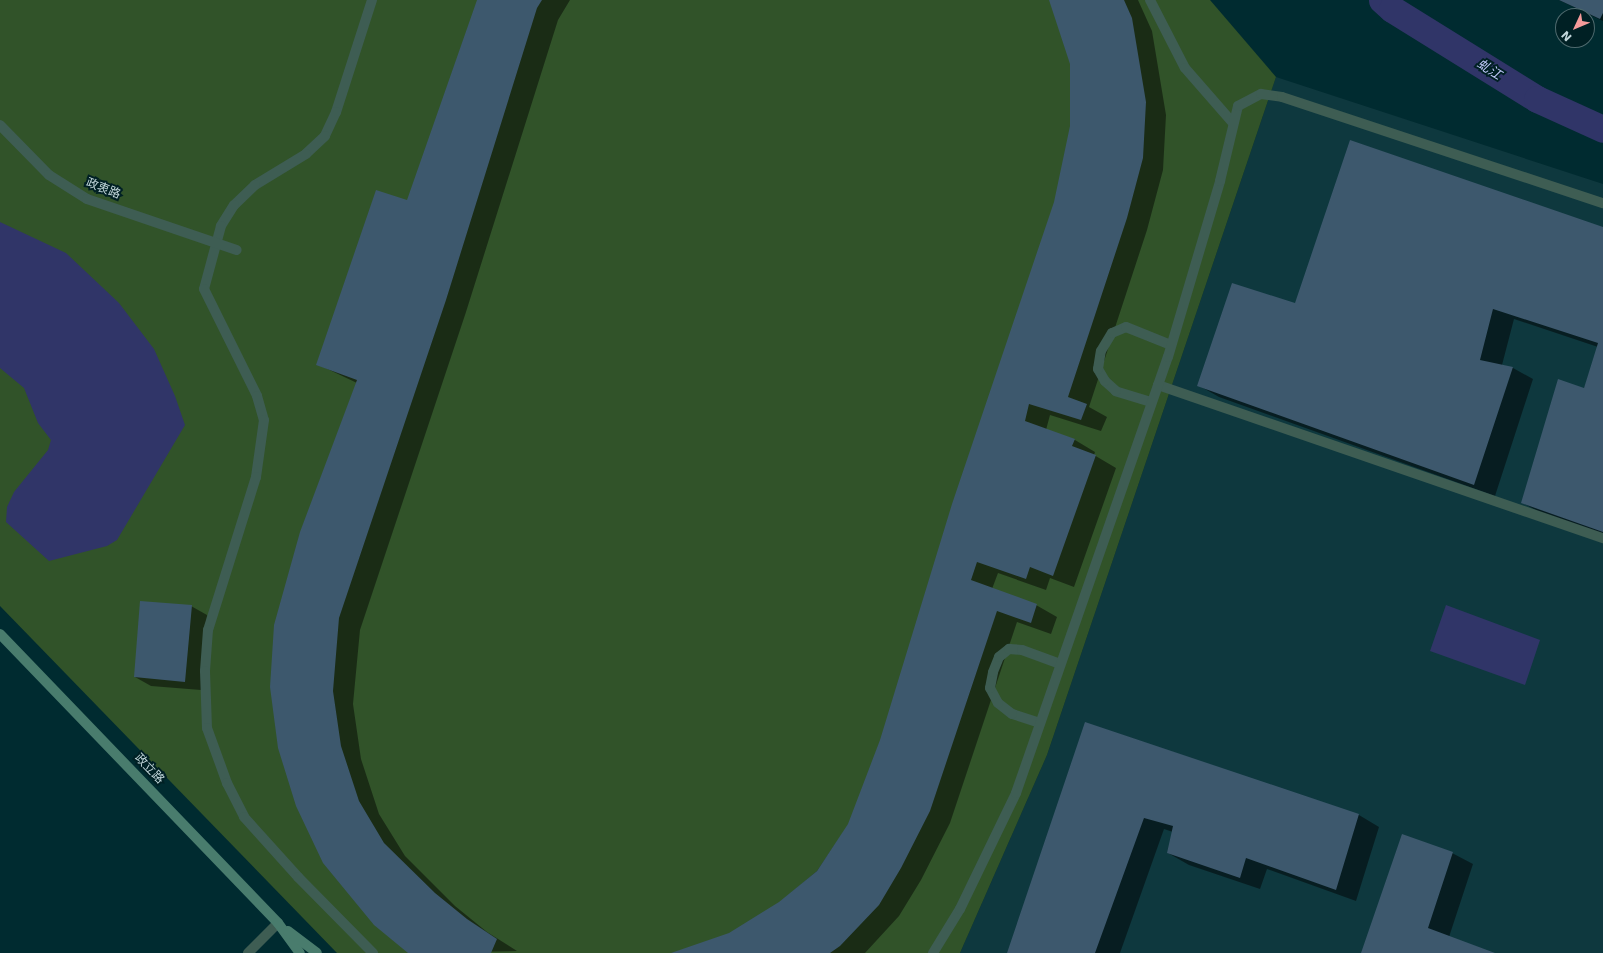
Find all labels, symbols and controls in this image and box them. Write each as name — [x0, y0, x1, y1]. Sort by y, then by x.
north arrow — [1555, 8, 1595, 48]
text: N — [1559, 28, 1575, 44]
water label: 虬江 — [1474, 56, 1504, 84]
street label: 政衷路 — [84, 176, 122, 202]
street label: 政立路 — [131, 751, 167, 787]

